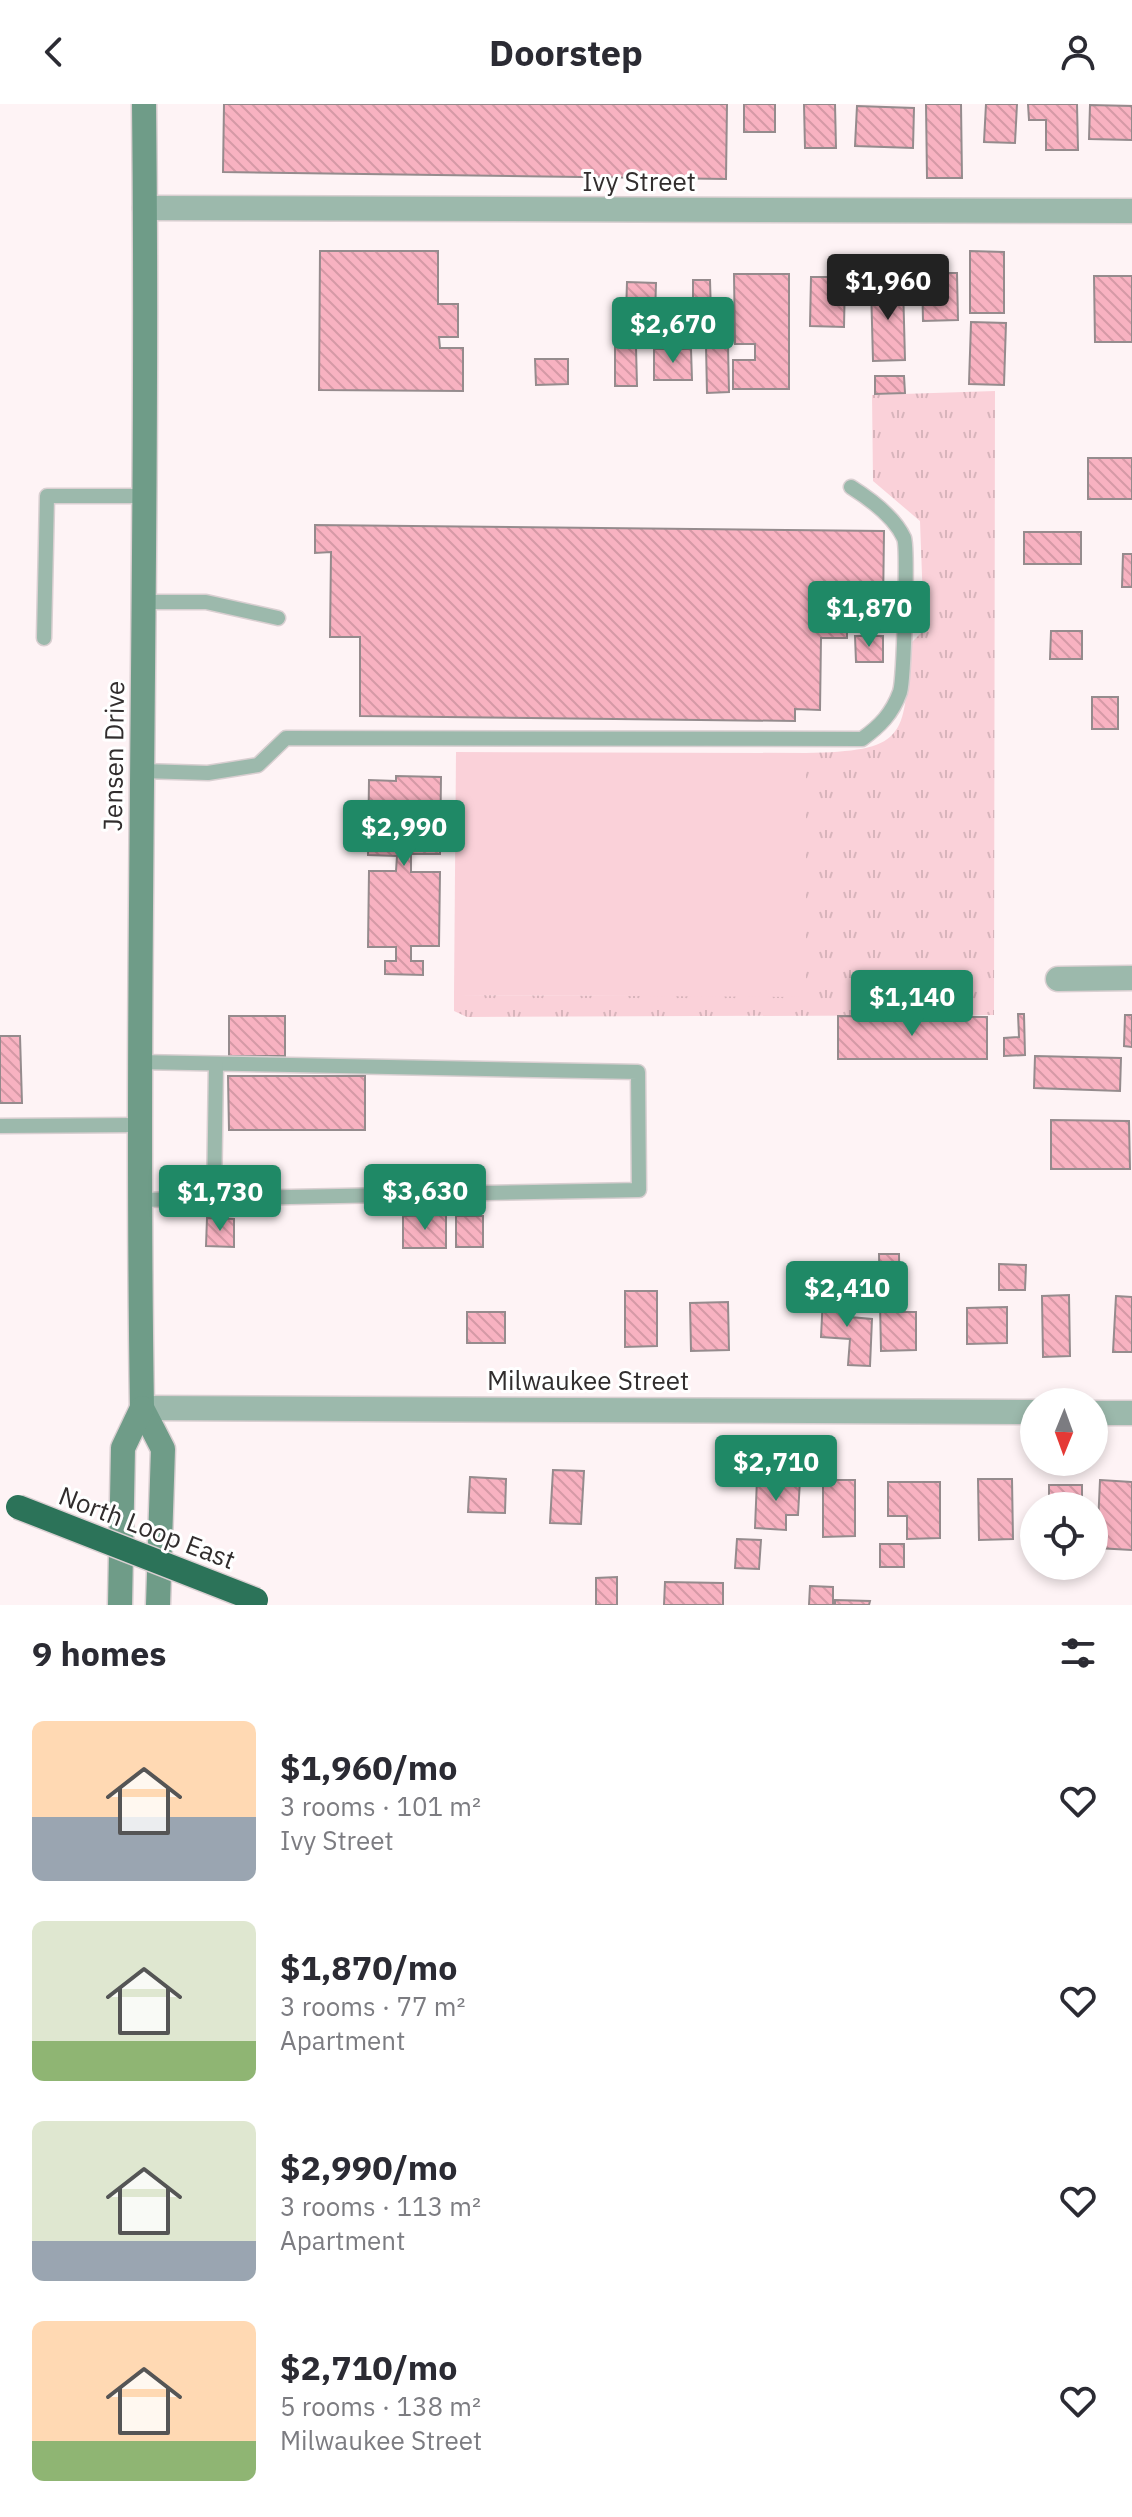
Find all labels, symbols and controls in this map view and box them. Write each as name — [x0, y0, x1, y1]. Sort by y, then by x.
text: Doorstep — [489, 29, 643, 76]
icon: back — [32, 30, 76, 74]
icon: person — [1056, 30, 1100, 74]
street label: Ivy Street — [582, 164, 696, 198]
pin: $1,960 — [823, 254, 953, 322]
text: $1,960 — [845, 263, 931, 297]
pin: $2,670 — [608, 297, 738, 365]
text: $2,670 — [630, 306, 716, 340]
pin: $1,870 — [804, 581, 934, 649]
text: $1,870 — [826, 590, 912, 624]
street label: Jensen Drive — [95, 680, 131, 832]
pin: $2,990 — [339, 800, 469, 868]
text: $2,990 — [361, 809, 447, 843]
pin: $1,140 — [847, 970, 977, 1038]
text: $1,140 — [869, 979, 955, 1013]
pin: $3,630 — [360, 1164, 490, 1232]
pin: $1,730 — [155, 1165, 285, 1233]
text: $3,630 — [382, 1173, 468, 1207]
text: $1,730 — [177, 1174, 263, 1208]
pin: $2,410 — [782, 1261, 912, 1329]
text: $2,410 — [804, 1270, 890, 1304]
street label: Milwaukee Street — [487, 1363, 689, 1397]
north arrow — [1020, 1388, 1108, 1476]
map controls — [1020, 1388, 1108, 1580]
pin: $2,710 — [711, 1435, 841, 1503]
text: $2,710 — [733, 1444, 819, 1478]
street label: North Loop East — [54, 1478, 240, 1576]
button: locate — [1020, 1492, 1108, 1580]
text: 9 homes — [32, 1631, 167, 1675]
icon: filters — [1056, 1631, 1100, 1675]
text: $1,960/mo — [280, 1745, 457, 1789]
icon: home — [96, 1753, 192, 1849]
icon: heart — [1056, 1779, 1100, 1823]
text: 3 rooms · 101 m² — [280, 1789, 481, 1823]
text: Ivy Street — [280, 1823, 394, 1857]
text: $1,870/mo — [280, 1945, 457, 1989]
icon: home — [96, 1953, 192, 2049]
icon: heart — [1056, 1979, 1100, 2023]
text: 3 rooms · 77 m² — [280, 1989, 465, 2023]
text: Apartment — [280, 2023, 405, 2057]
text: $2,990/mo — [280, 2145, 457, 2189]
icon: home — [96, 2153, 192, 2249]
icon: heart — [1056, 2179, 1100, 2223]
text: 3 rooms · 113 m² — [280, 2189, 481, 2223]
text: Apartment — [280, 2223, 405, 2257]
text: $2,710/mo — [280, 2345, 457, 2389]
icon: home — [96, 2353, 192, 2449]
icon: heart — [1056, 2379, 1100, 2423]
text: 5 rooms · 138 m² — [280, 2389, 481, 2423]
text: Milwaukee Street — [280, 2423, 482, 2457]

